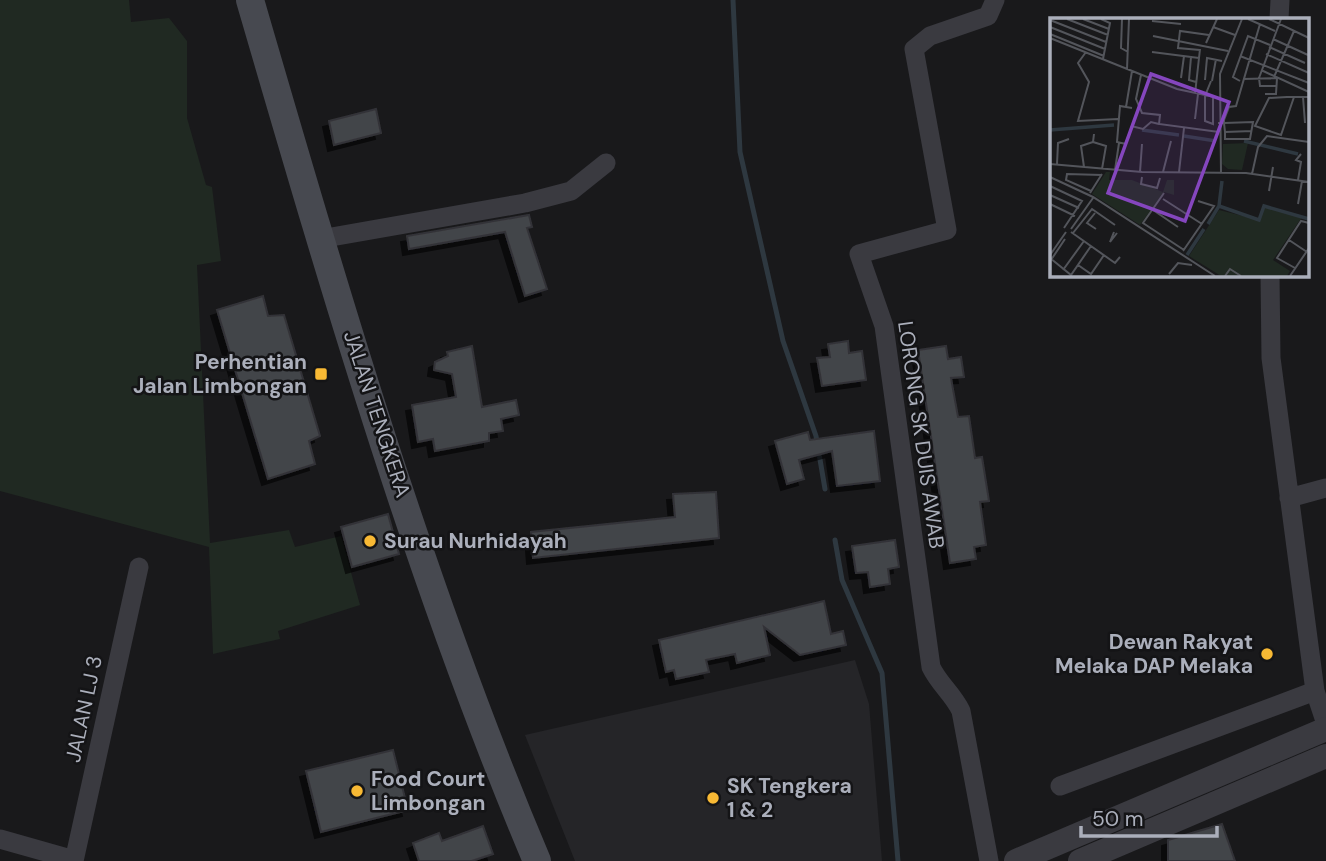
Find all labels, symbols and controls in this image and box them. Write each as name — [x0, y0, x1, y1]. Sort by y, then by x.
inset map — [1050, 18, 1308, 276]
street label: LORONG SK DUIS AWAB — [891, 319, 951, 551]
street label: JALAN TENGKERA — [337, 327, 417, 501]
place label: Perhentian Jalan Limbongan — [133, 348, 307, 400]
marker: Perhentian Jalan Limbongan — [313, 366, 329, 382]
place label: Surau Nurhidayah — [384, 527, 567, 555]
marker: Surau Nurhidayah — [362, 533, 378, 549]
place label: Dewan Rakyat Melaka DAP Melaka — [1055, 628, 1253, 680]
marker: Dewan Rakyat Melaka DAP Melaka — [1259, 646, 1275, 662]
street label: JALAN LJ 3 — [59, 653, 109, 765]
place label: Food Court Limbongan — [371, 765, 486, 817]
place label: SK Tengkera 1 & 2 — [727, 772, 852, 824]
marker: Food Court Limbongan — [349, 783, 365, 799]
marker: SK Tengkera 1 & 2 — [705, 790, 721, 806]
scale bar — [1081, 794, 1218, 838]
text: 50 m — [1092, 805, 1143, 833]

